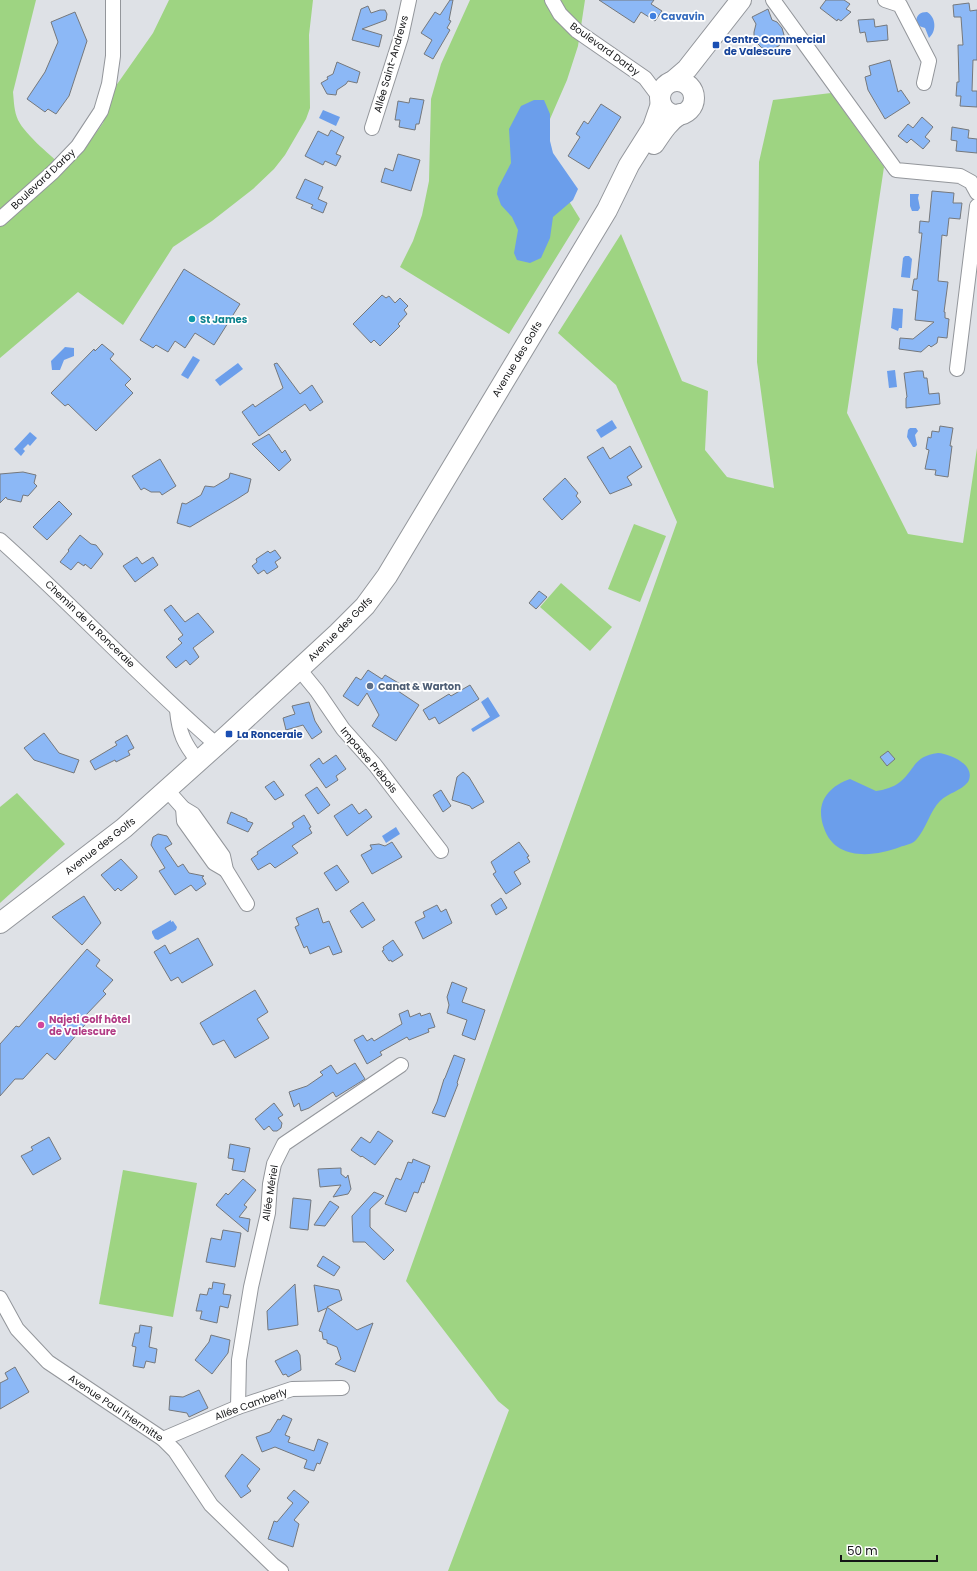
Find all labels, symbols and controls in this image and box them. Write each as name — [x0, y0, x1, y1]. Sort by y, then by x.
place label: Cavavin — [661, 9, 705, 24]
marker: Cavavin — [648, 11, 658, 21]
street label: Allée Saint-Andrews — [370, 14, 412, 114]
street label: Boulevard Darby — [567, 19, 643, 80]
place label: Centre Commercial de Valescure — [724, 32, 826, 59]
marker: Centre Commercial de Valescure — [711, 40, 721, 50]
street label: Boulevard Darby — [8, 145, 79, 213]
place label: St James — [200, 312, 248, 327]
marker: St James — [187, 314, 197, 324]
street label: Avenue des Golfs — [488, 318, 546, 400]
street label: Chemin de la Ronceraie — [42, 577, 138, 671]
street label: Avenue des Golfs — [304, 593, 376, 665]
place label: Canat & Warton — [378, 679, 461, 694]
marker: Canat & Warton — [365, 681, 375, 691]
street label: Impasse Prébois — [337, 724, 401, 796]
place label: La Ronceraie — [237, 727, 303, 742]
marker: La Ronceraie — [224, 729, 234, 739]
street label: Avenue des Golfs — [61, 814, 139, 878]
place label: Najeti Golf hôtel de Valescure — [49, 1012, 131, 1039]
marker: Najeti Golf hôtel de Valescure — [36, 1020, 46, 1030]
street label: Allée Mériel — [258, 1164, 282, 1222]
street label: Avenue Paul l'Hermitte — [66, 1371, 166, 1445]
street label: Allée Camberly — [213, 1384, 290, 1424]
scale bar — [841, 1537, 937, 1563]
text: 50 m — [847, 1542, 878, 1559]

